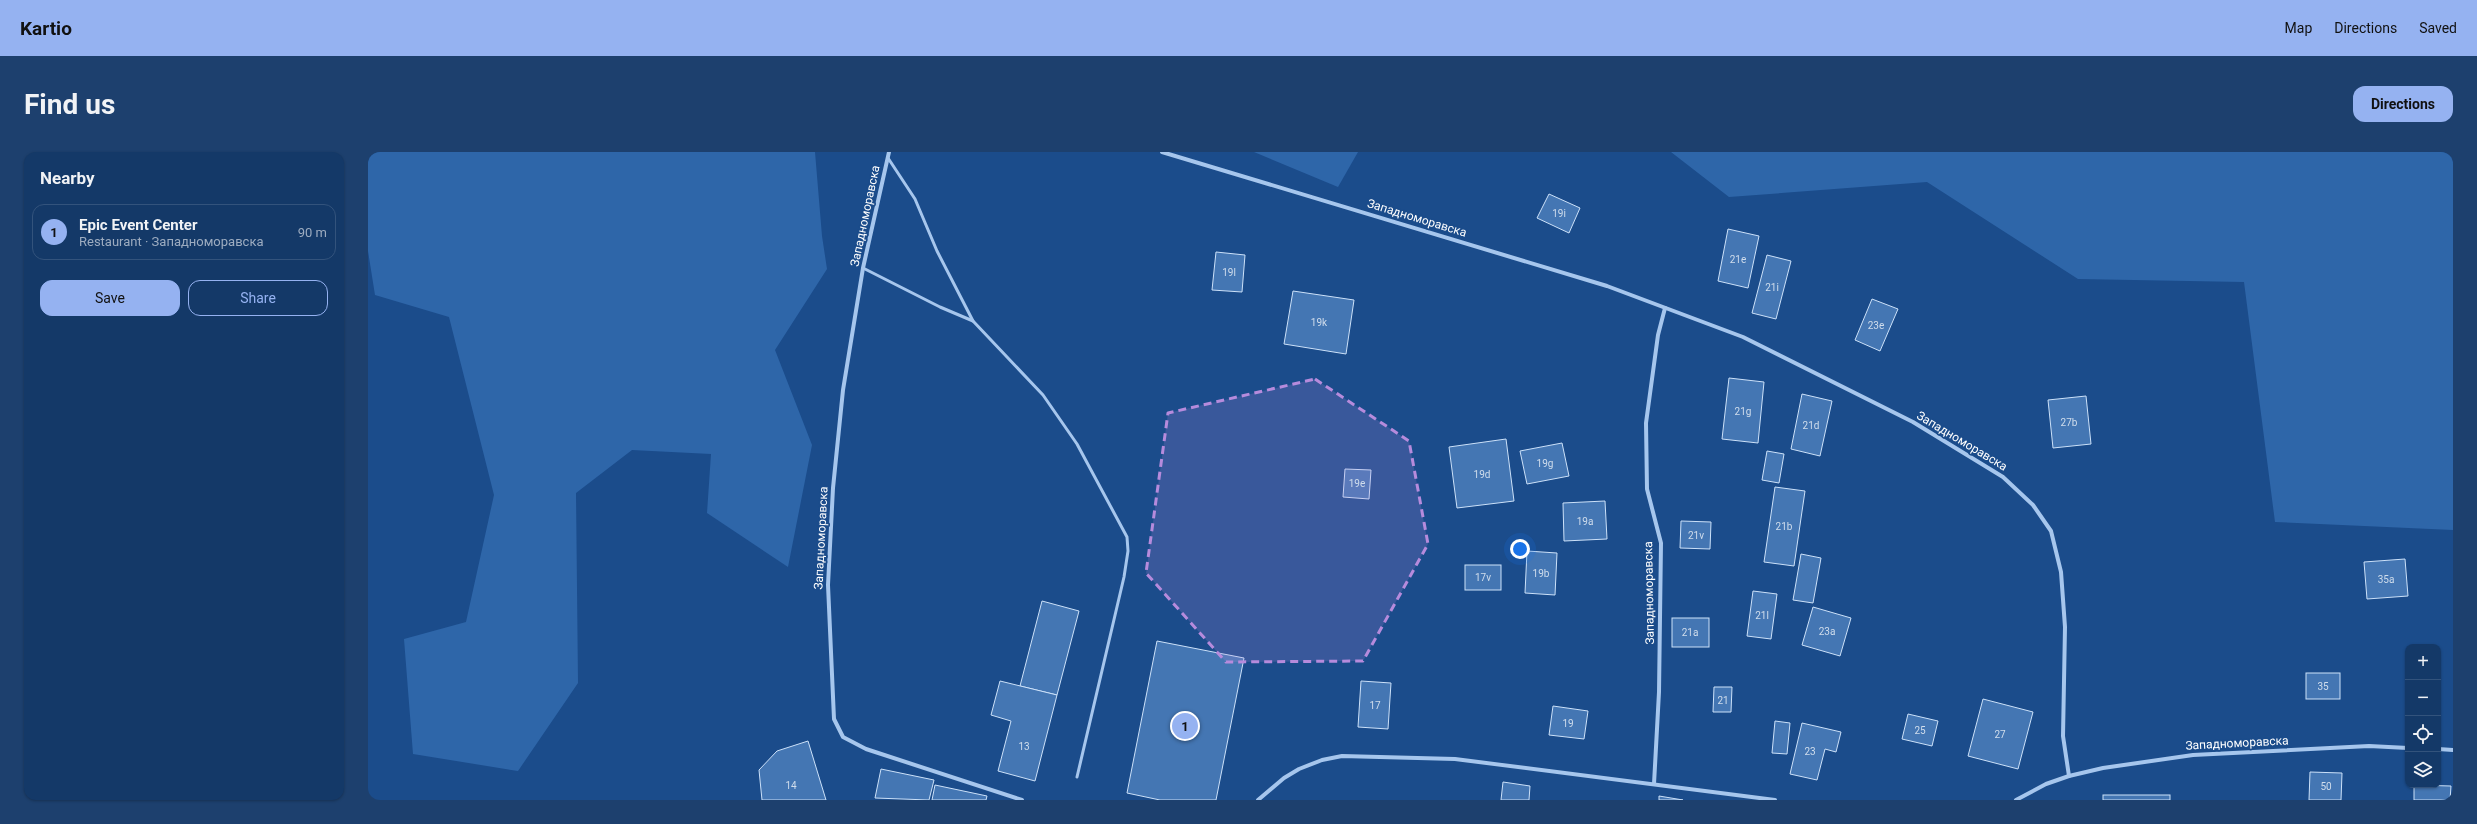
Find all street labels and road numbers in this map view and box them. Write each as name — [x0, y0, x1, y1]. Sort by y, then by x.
street label: Западноморавска — [847, 164, 883, 268]
street label: Западноморавска — [1366, 196, 1468, 240]
street label: Западноморавска — [1914, 408, 2010, 474]
street label: Западноморавска — [811, 486, 831, 590]
street label: Западноморавска — [1641, 541, 1657, 645]
street label: Западноморавска — [2185, 733, 2289, 753]

